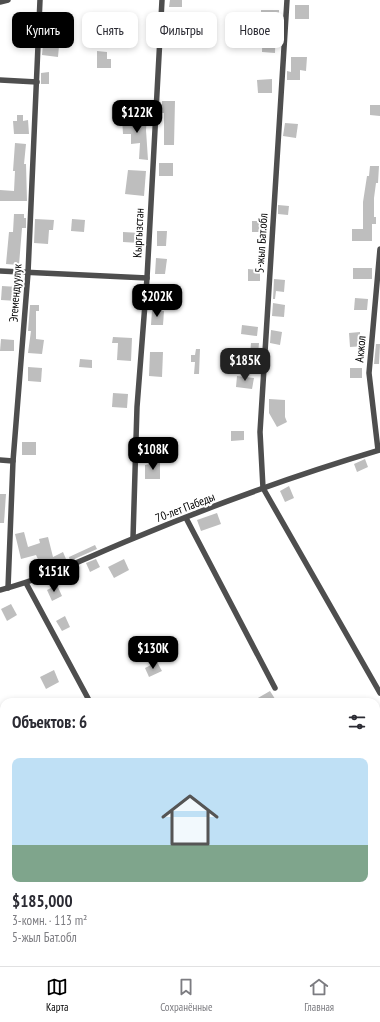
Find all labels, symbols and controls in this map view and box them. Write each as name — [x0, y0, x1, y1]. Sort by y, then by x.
chip: Купить — [12, 12, 74, 48]
chip: Снять — [82, 12, 138, 48]
chip: Фильтры — [146, 12, 217, 48]
chip: Новое — [225, 12, 284, 48]
pin: $122K — [109, 100, 165, 134]
text: $122K — [121, 104, 153, 121]
street label: Кыргызстан — [129, 208, 147, 258]
street label: 5-жыл Бат.обл — [251, 213, 271, 273]
street label: Эгемендуулук — [5, 263, 25, 323]
pin: $202K — [129, 284, 185, 318]
text: $202K — [141, 288, 173, 305]
street label: Акжол — [351, 335, 369, 363]
pin: $185K — [217, 348, 273, 382]
text: $185K — [229, 352, 261, 369]
pin: $108K — [125, 437, 181, 471]
text: $108K — [137, 441, 169, 458]
street label: 70-лет Пабеды — [153, 489, 217, 525]
pin: $151K — [26, 559, 82, 593]
text: $151K — [38, 563, 70, 580]
pin: $130K — [125, 636, 181, 670]
text: $130K — [137, 640, 169, 657]
text: Объектов: 6 — [12, 711, 87, 733]
icon: filters — [346, 711, 368, 733]
icon: home — [154, 784, 226, 856]
text: $185,000 — [12, 890, 73, 912]
text: 3-комн. · 113 m² — [12, 912, 87, 929]
text: 5-жыл Бат.обл — [12, 929, 77, 946]
tab: Карта — [46, 976, 68, 1014]
tab: Сохранённые — [160, 976, 213, 1014]
tab: Главная — [304, 976, 334, 1014]

